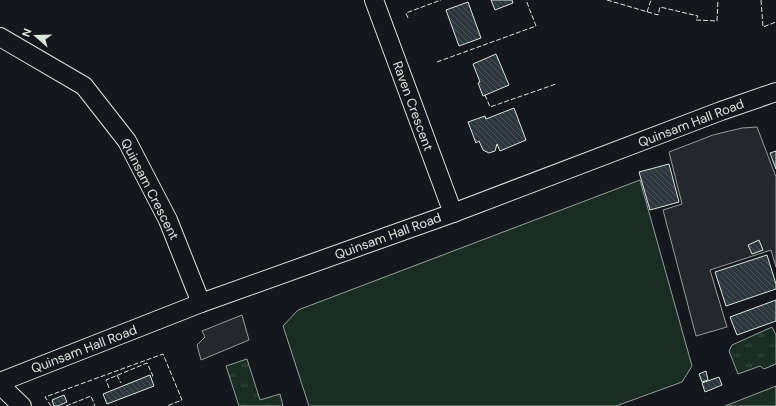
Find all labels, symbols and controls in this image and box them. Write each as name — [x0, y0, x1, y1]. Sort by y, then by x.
north arrow — [16, 16, 56, 56]
text: N — [19, 26, 35, 39]
street label: Raven Crescent — [389, 59, 437, 153]
street label: Quinsam Hall Road — [636, 95, 746, 151]
street label: Quinsam Crescent — [117, 135, 183, 243]
street label: Quinsam Hall Road — [332, 209, 444, 263]
street label: Quinsam Hall Road — [29, 321, 139, 377]

